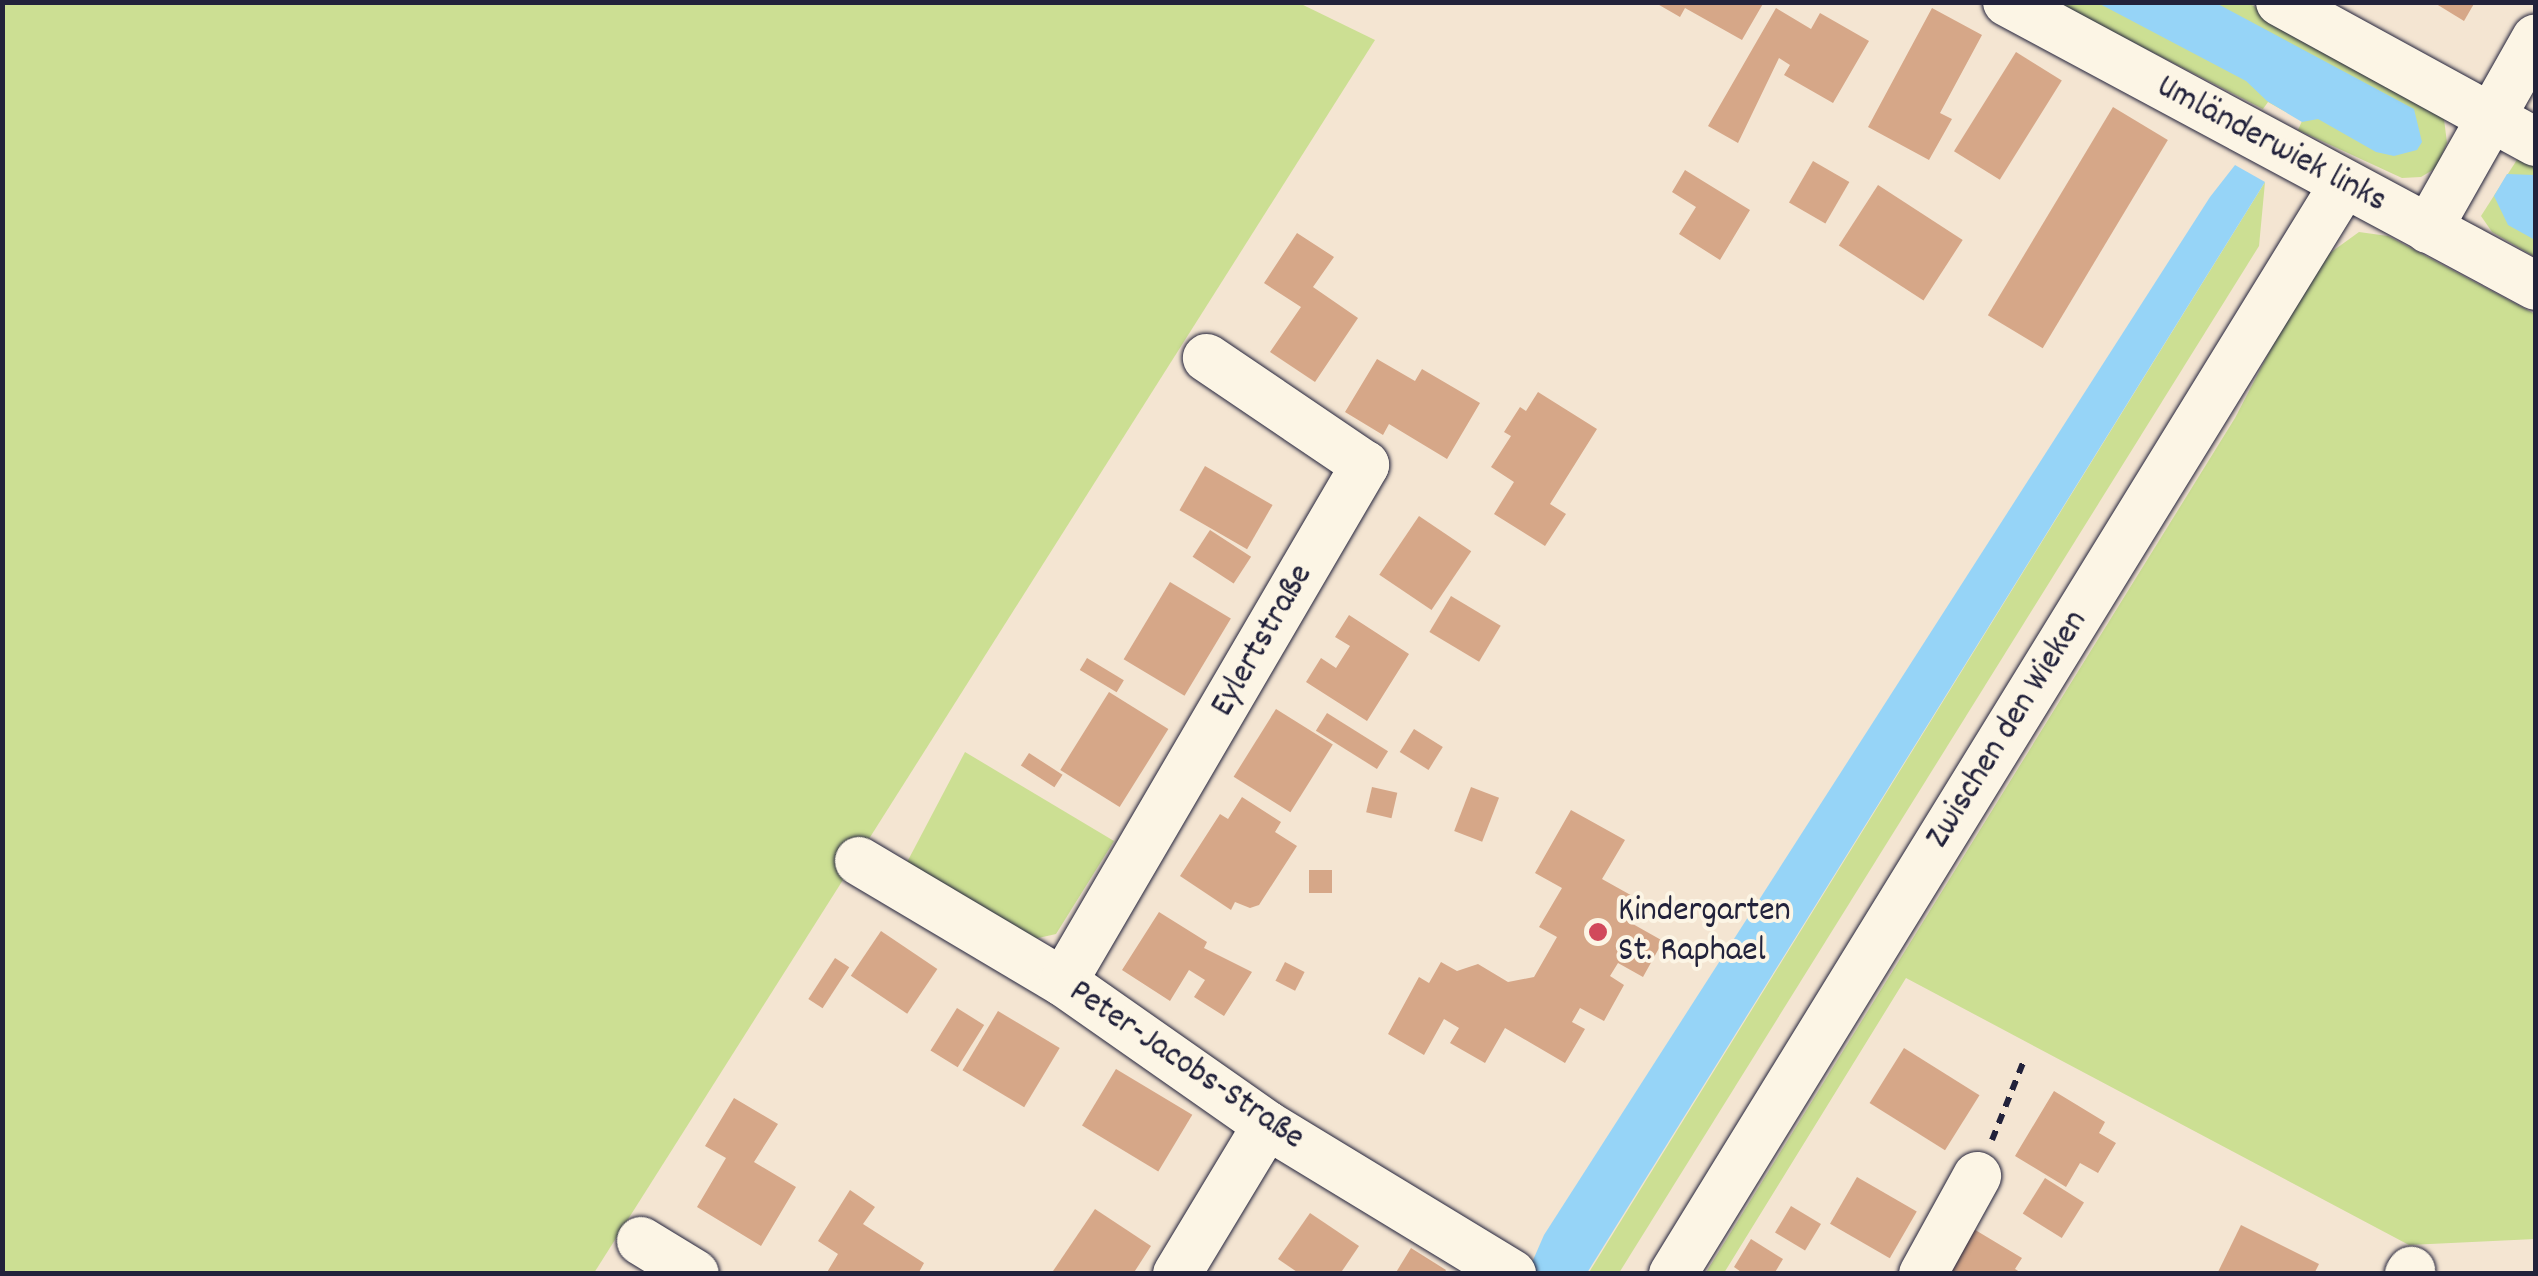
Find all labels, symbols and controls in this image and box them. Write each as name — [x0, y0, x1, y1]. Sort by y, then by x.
street label: Umländerwiek links — [2149, 67, 2393, 223]
street label: Eylertstraße — [1203, 557, 1323, 725]
street label: Zwischen den Wieken — [1918, 603, 2098, 857]
place label: Kindergarten St. Raphael — [1618, 891, 1791, 973]
marker: Kindergarten St. Raphael — [1587, 921, 1609, 943]
street label: Peter-Jacobs-Straße — [1060, 972, 1312, 1160]

